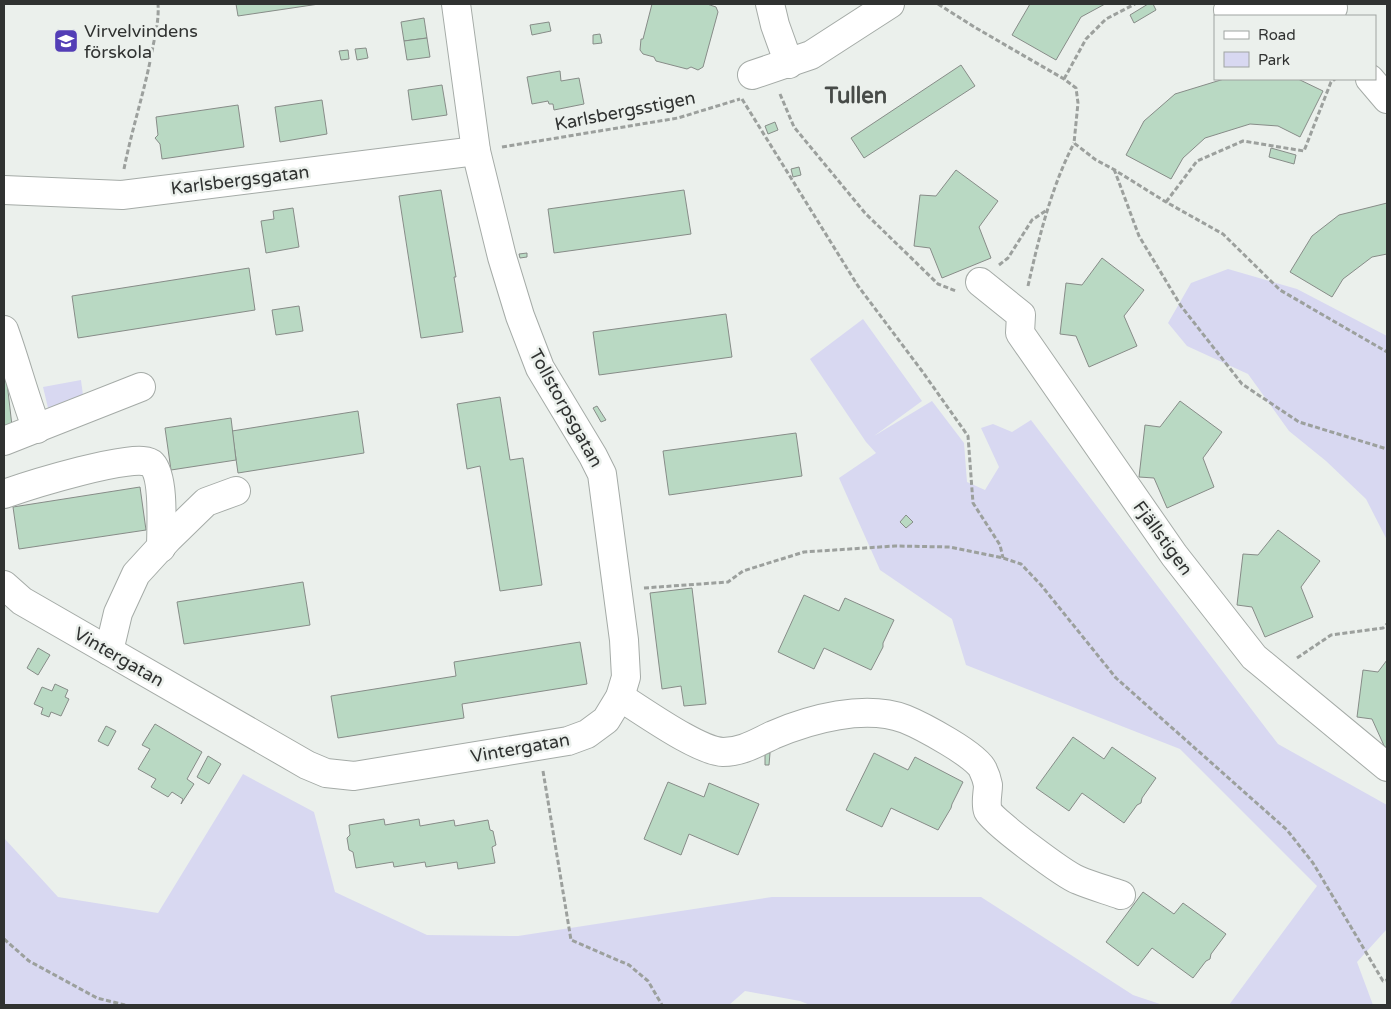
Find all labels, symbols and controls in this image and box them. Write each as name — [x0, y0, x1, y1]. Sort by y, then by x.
legend — [1214, 15, 1376, 80]
place label: Virvelvindens förskola — [84, 20, 198, 63]
text: Road — [1258, 26, 1296, 44]
school or university icon: Virvelvindens förskola — [53, 28, 79, 54]
text: Park — [1258, 51, 1290, 69]
district label: Tullen — [824, 83, 887, 109]
street label: Karlsbergsstigen — [553, 87, 697, 135]
street label: Karlsbergsgatan — [169, 161, 311, 199]
street label: Tollstorpsgatan — [524, 345, 608, 471]
street label: Fjällstigen — [1129, 496, 1197, 580]
street label: Vintergatan — [70, 622, 168, 692]
street label: Vintergatan — [469, 728, 571, 768]

